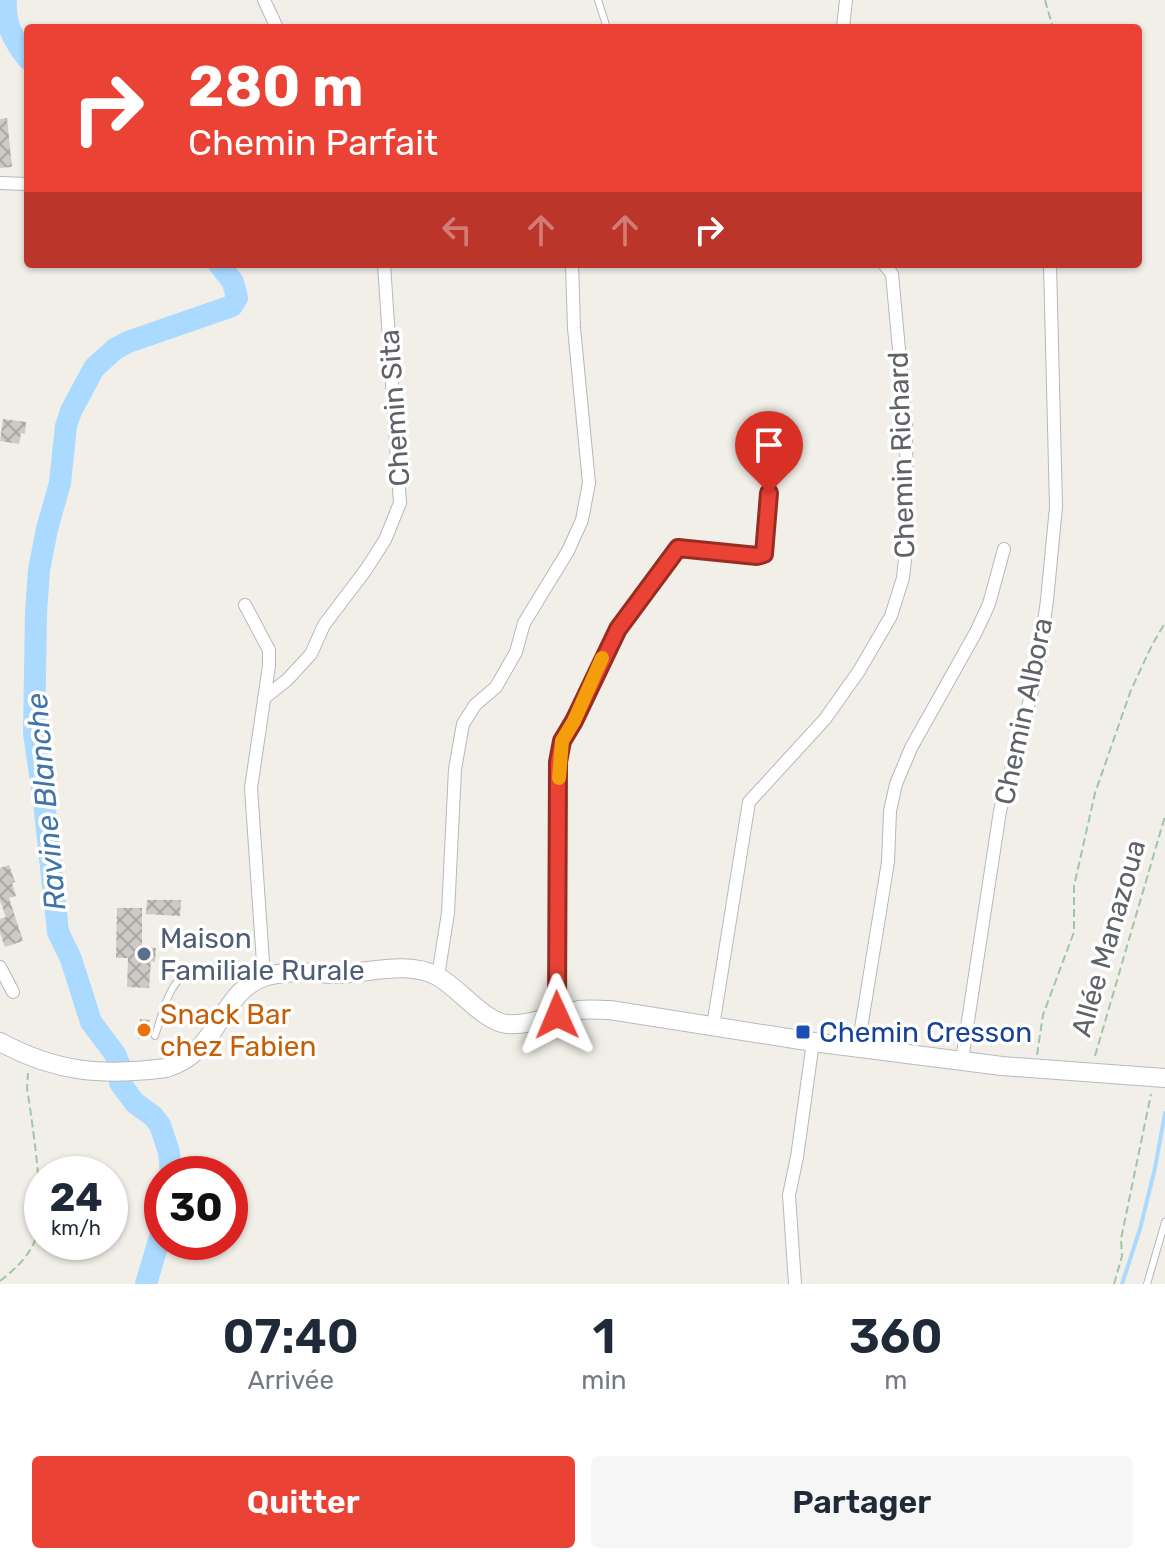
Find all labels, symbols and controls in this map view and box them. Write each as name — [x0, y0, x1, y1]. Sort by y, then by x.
text: 280 m — [188, 54, 364, 120]
icon: right — [56, 56, 160, 160]
text: Chemin Parfait — [188, 121, 438, 164]
icon: left — [435, 208, 479, 252]
icon: ahead — [519, 208, 563, 252]
icon: ahead — [603, 208, 647, 252]
icon: right — [687, 208, 731, 252]
street label: Chemin Sita — [373, 328, 416, 488]
street label: Chemin Richard — [881, 351, 922, 559]
pin — [735, 411, 803, 493]
icon: arrive — [747, 423, 791, 467]
street label: Chemin Albora — [988, 615, 1059, 808]
water label: Ravine Blanche — [19, 691, 73, 912]
street label: Allée Manazoua — [1065, 836, 1152, 1040]
place label: Maison Familiale Rurale — [160, 922, 365, 987]
marker: Maison Familiale Rurale — [135, 945, 153, 963]
position arrow — [515, 973, 599, 1057]
place label: Snack Bar chez Fabien — [160, 998, 316, 1063]
place label: Chemin Cresson — [819, 1016, 1032, 1049]
marker: Snack Bar chez Fabien — [135, 1021, 153, 1039]
marker: Chemin Cresson — [794, 1023, 812, 1041]
speed limit sign: 30 — [144, 1156, 248, 1260]
text: 24 — [49, 1174, 103, 1221]
text: km/h — [51, 1216, 101, 1240]
text: 07:40 — [222, 1308, 359, 1365]
text: 1 — [592, 1308, 615, 1365]
text: 360 — [849, 1308, 943, 1365]
text: Arrivée — [247, 1365, 334, 1396]
text: min — [581, 1365, 627, 1396]
text: m — [884, 1365, 907, 1396]
button: Quitter — [32, 1456, 575, 1548]
button: Partager — [591, 1456, 1133, 1548]

